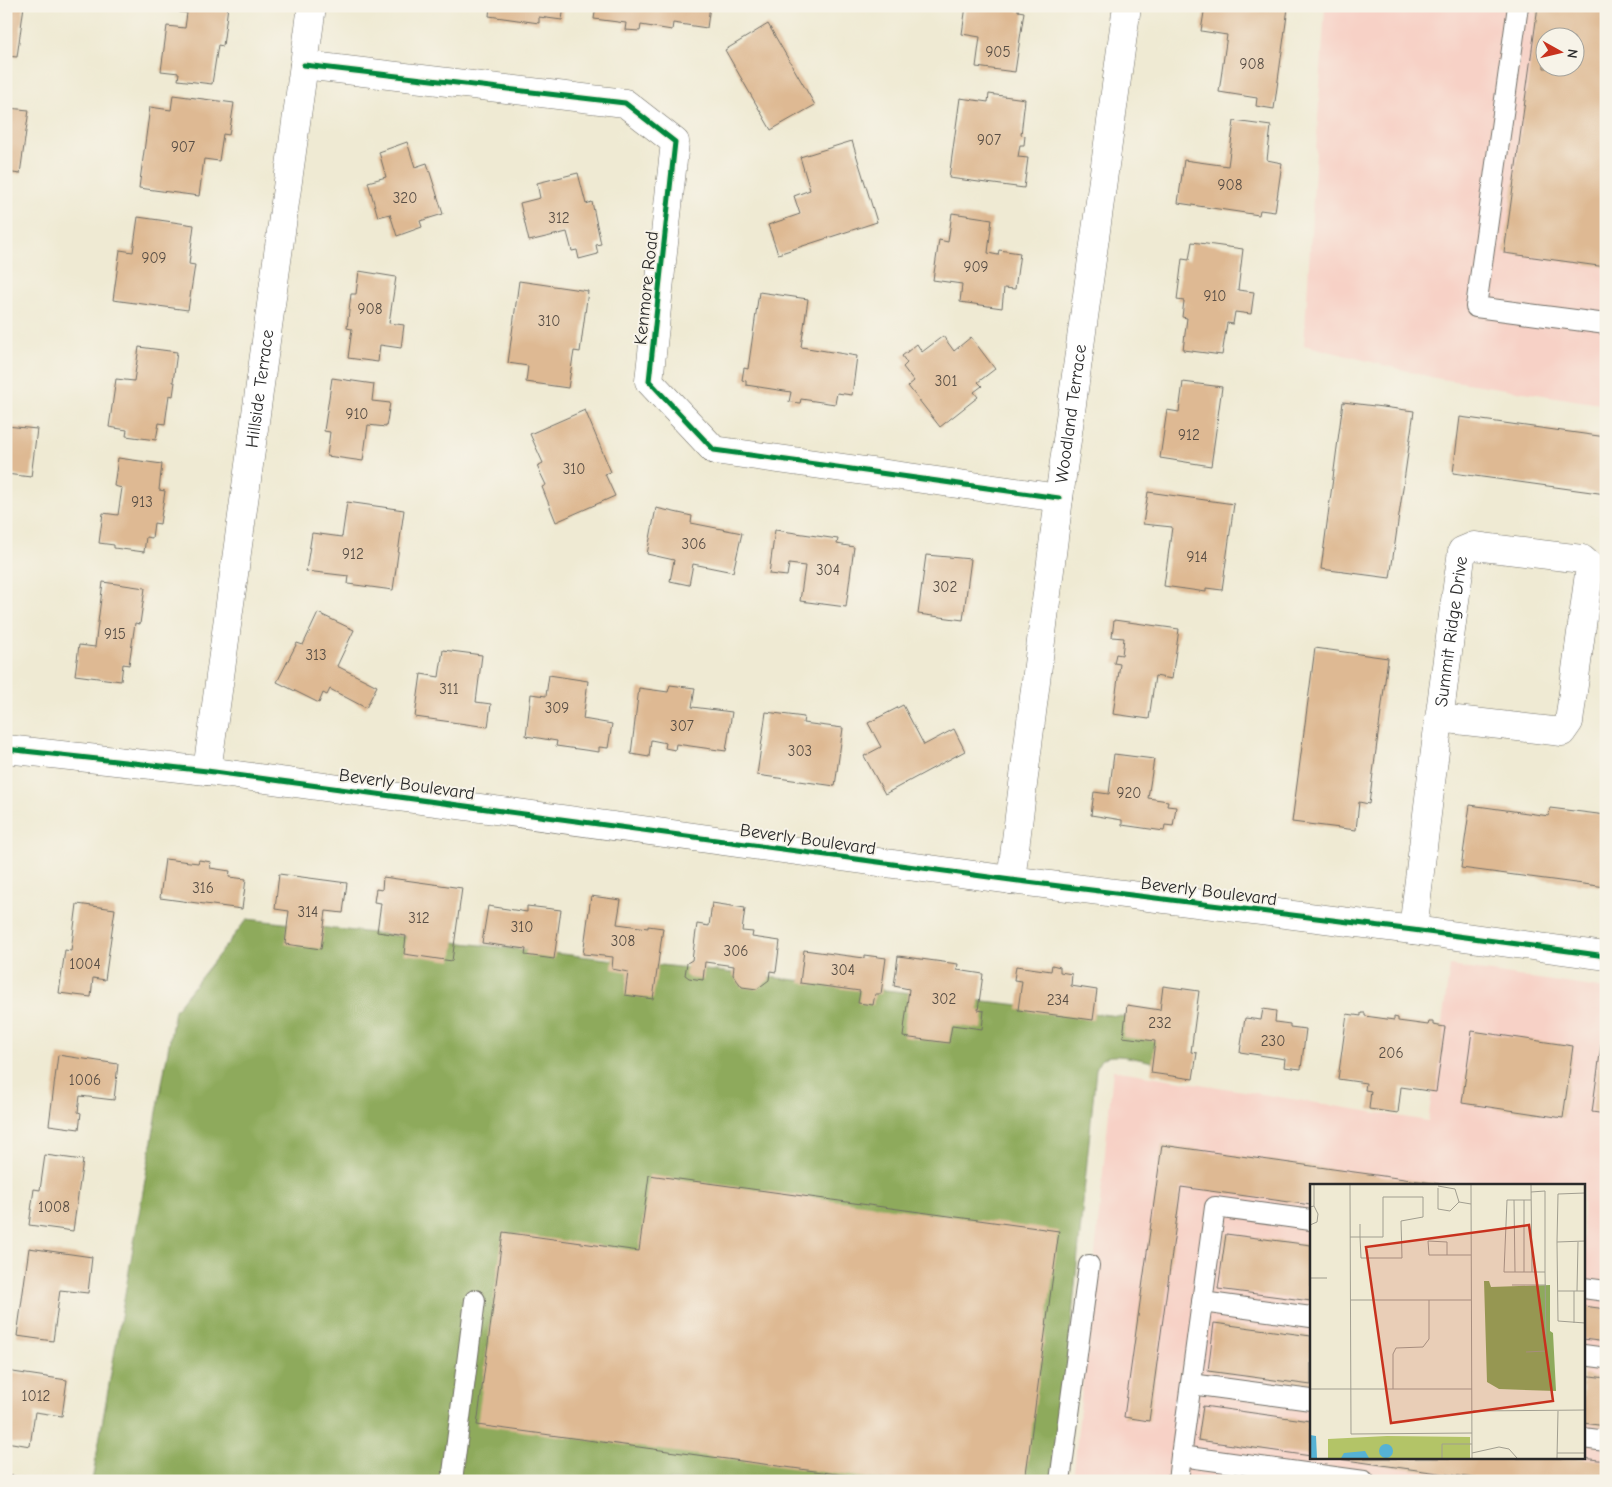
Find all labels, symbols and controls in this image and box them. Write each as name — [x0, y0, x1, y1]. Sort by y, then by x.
north arrow — [1534, 28, 1584, 78]
house number: 905 — [985, 43, 1011, 61]
text: N — [1563, 48, 1581, 59]
house number: 908 — [1240, 55, 1264, 73]
house number: 907 — [977, 131, 1001, 149]
house number: 907 — [171, 138, 195, 156]
house number: 908 — [1218, 176, 1242, 194]
house number: 320 — [393, 189, 417, 207]
house number: 312 — [548, 209, 570, 227]
street label: Kenmore Road — [630, 230, 663, 346]
house number: 909 — [141, 249, 167, 267]
house number: 909 — [963, 258, 989, 276]
house number: 910 — [1203, 287, 1227, 305]
house number: 908 — [358, 300, 382, 318]
house number: 310 — [538, 312, 560, 330]
street label: Hillside Terrace — [241, 328, 278, 449]
street label: Woodland Terrace — [1051, 343, 1091, 485]
house number: 301 — [935, 372, 957, 390]
house number: 910 — [345, 405, 369, 423]
house number: 912 — [1178, 426, 1200, 444]
house number: 310 — [563, 460, 585, 478]
house number: 913 — [131, 493, 153, 511]
house number: 306 — [682, 535, 706, 553]
house number: 912 — [342, 545, 364, 563]
house number: 914 — [1186, 548, 1208, 566]
street label: Summit Ridge Drive — [1431, 555, 1472, 708]
house number: 304 — [816, 561, 840, 579]
house number: 302 — [933, 578, 957, 596]
house number: 915 — [104, 625, 126, 643]
house number: 313 — [305, 646, 327, 664]
house number: 311 — [439, 680, 459, 698]
house number: 309 — [545, 699, 569, 717]
house number: 307 — [670, 717, 694, 735]
house number: 303 — [788, 742, 812, 760]
street label: Beverly Boulevard — [338, 765, 476, 804]
house number: 920 — [1117, 784, 1141, 802]
street label: Beverly Boulevard — [739, 820, 877, 859]
street label: Beverly Boulevard — [1140, 873, 1278, 910]
house number: 316 — [192, 879, 214, 897]
house number: 314 — [298, 903, 318, 921]
house number: 312 — [408, 909, 430, 927]
house number: 310 — [511, 918, 533, 936]
house number: 308 — [611, 932, 635, 950]
house number: 306 — [724, 942, 748, 960]
house number: 1004 — [69, 955, 101, 973]
house number: 304 — [831, 961, 855, 979]
house number: 302 — [932, 990, 956, 1008]
house number: 234 — [1047, 991, 1069, 1009]
house number: 232 — [1148, 1014, 1172, 1032]
house number: 230 — [1261, 1032, 1285, 1050]
house number: 206 — [1378, 1044, 1404, 1062]
house number: 1006 — [69, 1071, 101, 1089]
inset map — [1310, 1184, 1584, 1460]
house number: 1008 — [38, 1198, 70, 1216]
house number: 1012 — [22, 1387, 50, 1405]

